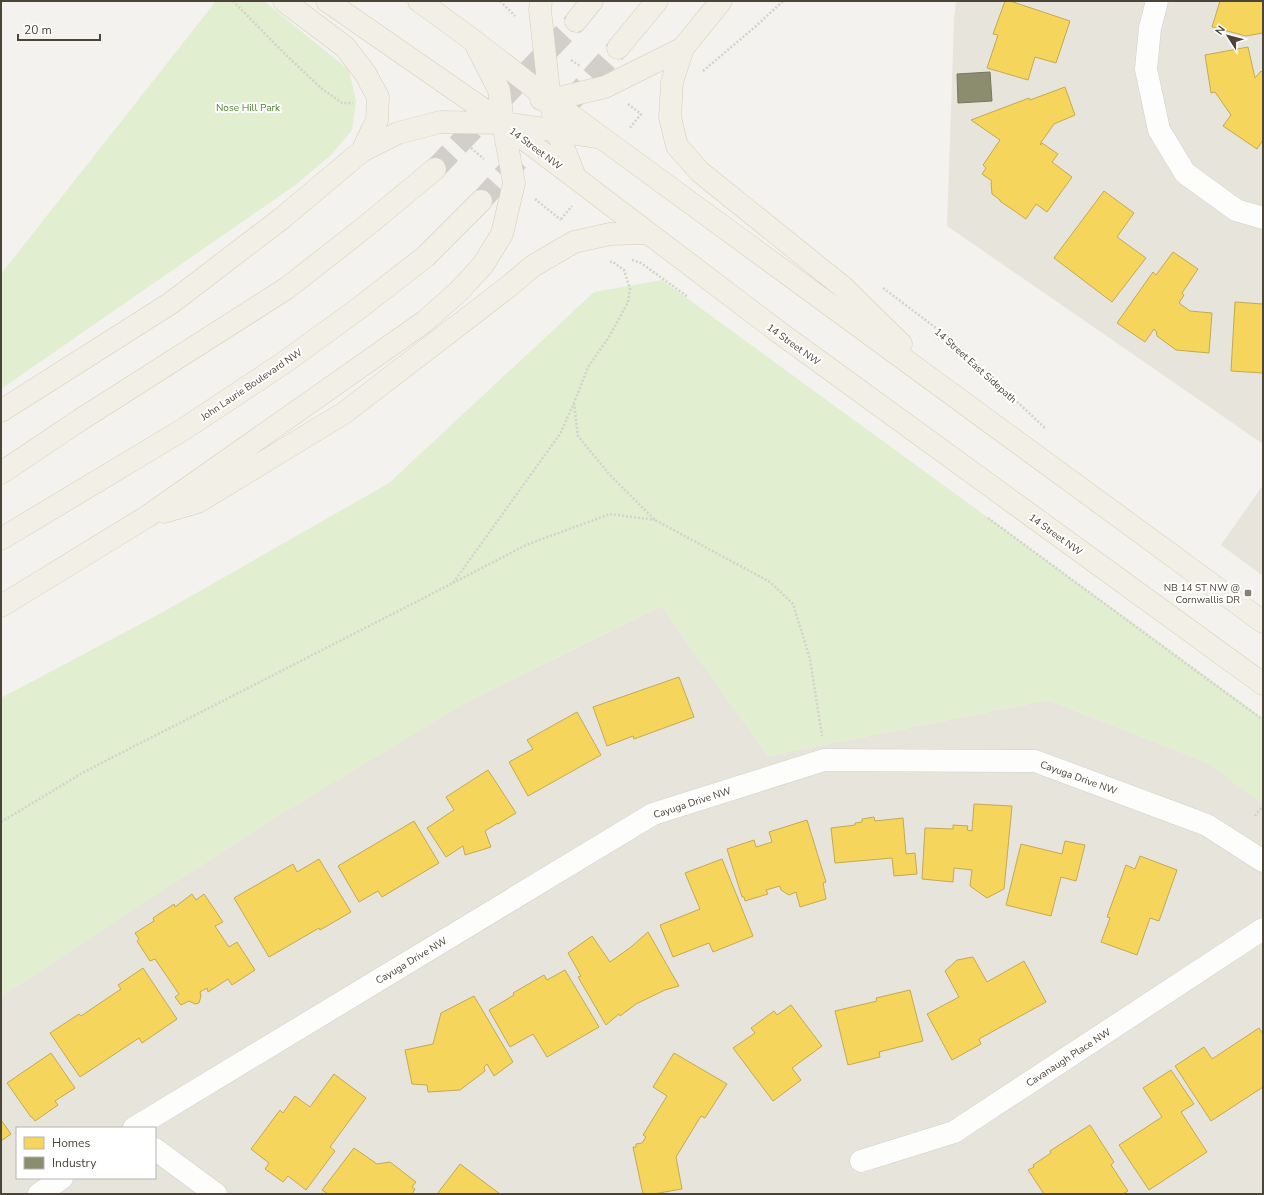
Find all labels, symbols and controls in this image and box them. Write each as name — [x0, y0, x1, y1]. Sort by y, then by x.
scale bar — [18, 16, 100, 42]
north arrow — [1208, 16, 1248, 56]
text: 20 m — [24, 22, 52, 38]
text: N — [1212, 23, 1229, 38]
park label: Nose Hill Park — [216, 101, 281, 115]
street label: 14 Street NW — [506, 124, 565, 173]
street label: 14 Street NW — [764, 321, 823, 369]
street label: 14 Street East Sidepath — [931, 325, 1019, 406]
street label: John Laurie Boulevard NW — [197, 346, 305, 425]
street label: 14 Street NW — [1026, 511, 1085, 559]
place label: NB 14 ST NW @ Cornwallis DR — [1164, 581, 1240, 607]
marker: NB 14 ST NW @ Cornwallis DR — [1243, 588, 1253, 598]
street label: Cayuga Drive NW — [1038, 758, 1119, 798]
street label: Cayuga Drive NW — [652, 784, 733, 822]
street label: Cayuga Drive NW — [373, 934, 450, 988]
street label: Cavanaugh Place NW — [1024, 1025, 1114, 1090]
legend — [16, 1127, 156, 1179]
text: Homes — [52, 1135, 90, 1151]
text: Industry — [52, 1155, 97, 1171]

